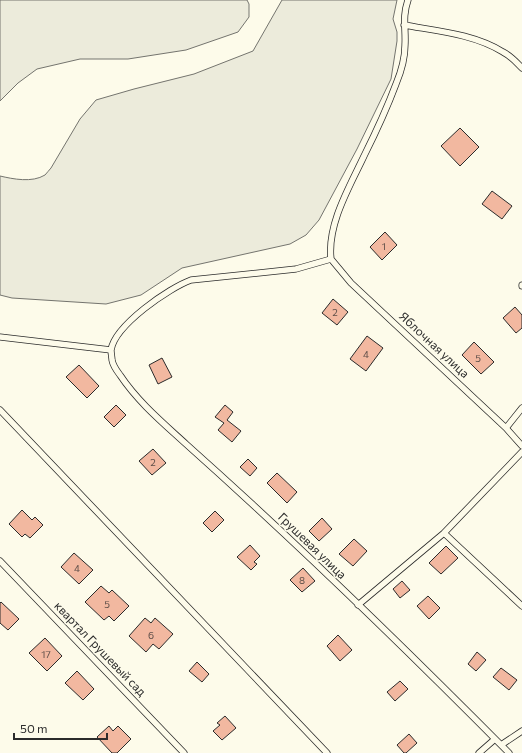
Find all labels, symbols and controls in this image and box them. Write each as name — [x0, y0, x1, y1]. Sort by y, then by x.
house number: 1 — [382, 240, 386, 252]
house number: 2 — [332, 306, 338, 318]
street label: Яблочная улица — [397, 308, 472, 380]
house number: 4 — [363, 348, 369, 360]
house number: 5 — [475, 352, 481, 364]
house number: 2 — [150, 456, 156, 468]
street label: Грушевая улица — [276, 509, 350, 581]
house number: 4 — [74, 562, 80, 574]
house number: 8 — [299, 574, 305, 586]
street label: квартал Грушевый сад — [52, 598, 149, 698]
house number: 5 — [104, 598, 110, 610]
house number: 6 — [148, 629, 154, 641]
house number: 17 — [41, 648, 51, 660]
scale bar — [14, 715, 107, 741]
text: 50 m — [20, 721, 48, 735]

